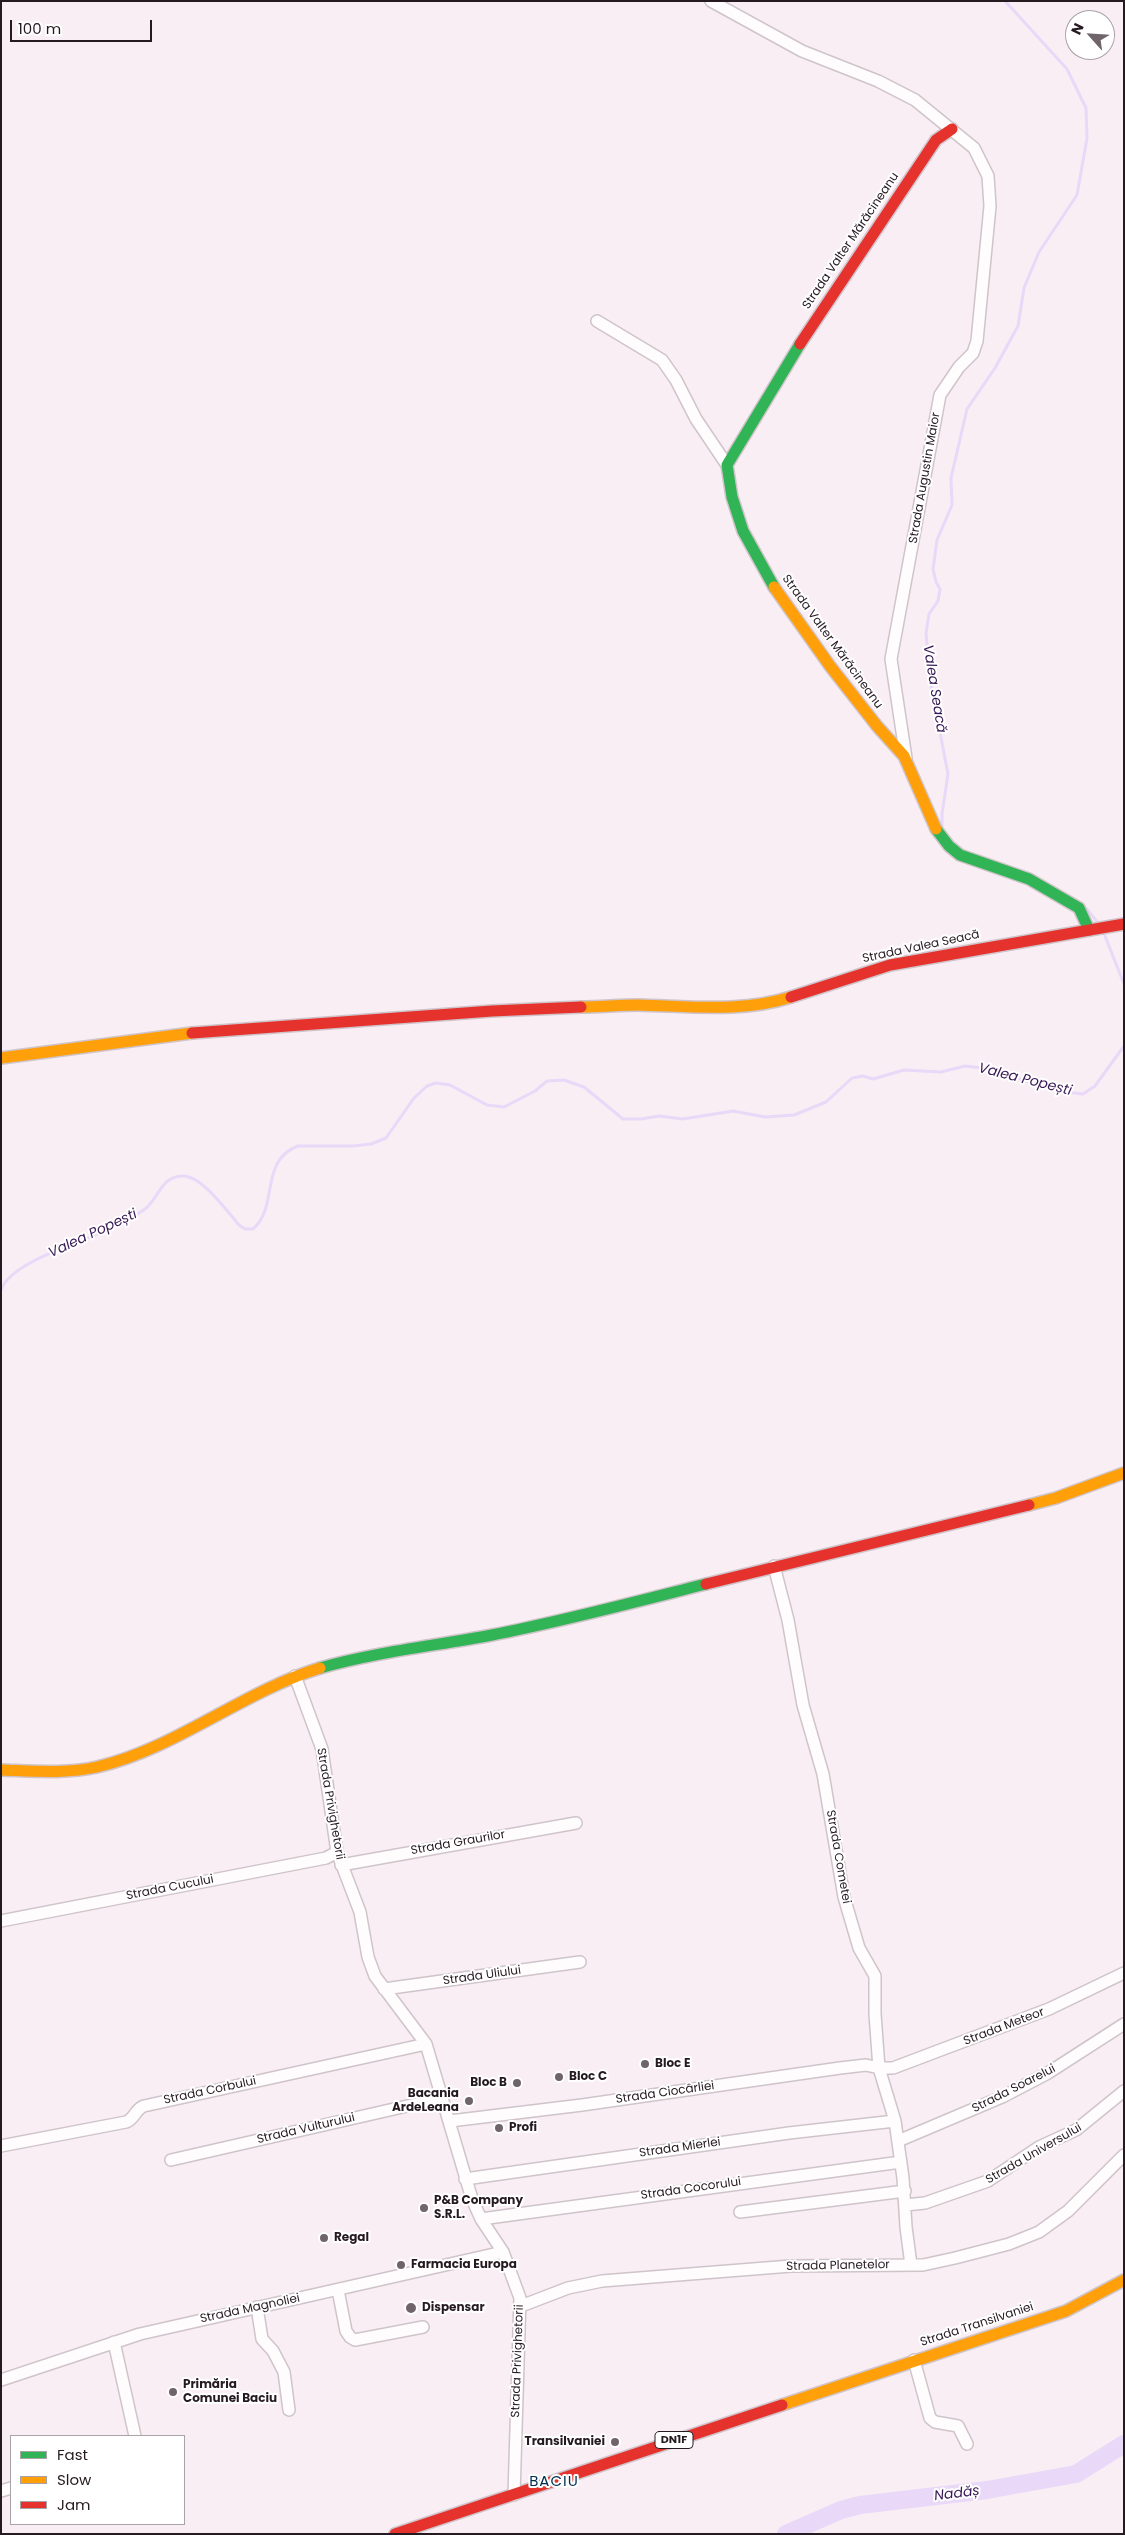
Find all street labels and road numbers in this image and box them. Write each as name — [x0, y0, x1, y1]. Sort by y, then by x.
street label: Strada Valter Mărăcineanu — [800, 170, 902, 312]
street label: Strada Augustin Maior — [906, 411, 944, 545]
street label: Strada Valter Mărăcineanu — [779, 572, 885, 712]
street label: Strada Valea Seacă — [861, 928, 981, 966]
street label: Strada Privighetorii — [313, 1747, 347, 1861]
street label: Strada Cometei — [823, 1809, 853, 1905]
street label: Strada Graurilor — [410, 1828, 506, 1858]
street label: Strada Cucului — [125, 1872, 215, 1904]
street label: Strada Uliului — [442, 1963, 522, 1989]
street label: Strada Meteor — [962, 2005, 1046, 2049]
street label: Strada Soarelui — [970, 2062, 1058, 2116]
street label: Strada Corbului — [162, 2074, 258, 2108]
street label: Strada Ciocârliei — [615, 2079, 715, 2107]
street label: Strada Vulturului — [256, 2111, 356, 2147]
street label: Strada Universului — [983, 2121, 1085, 2187]
street label: Strada Mierlei — [638, 2135, 722, 2161]
street label: Strada Cocorului — [640, 2175, 742, 2203]
street label: Strada Planetelor — [786, 2258, 890, 2274]
street label: Strada Magnoliei — [199, 2291, 301, 2327]
street label: Strada Transilvaniei — [919, 2300, 1035, 2350]
street label: Strada Privighetorii — [509, 2304, 527, 2418]
road number: DN1F — [655, 2432, 693, 2448]

